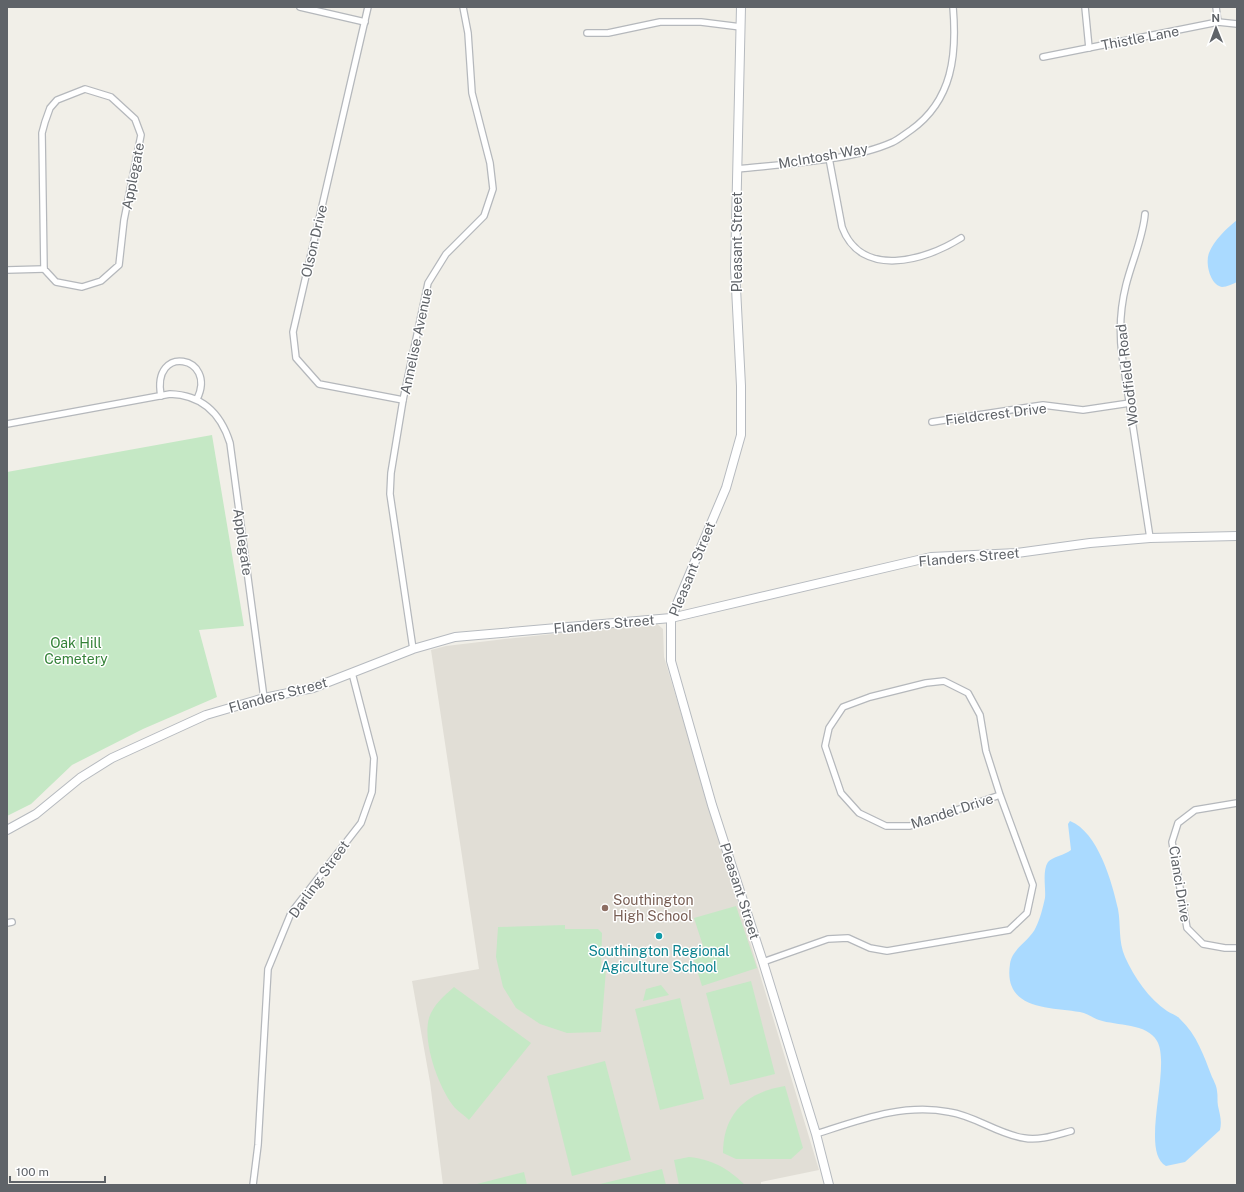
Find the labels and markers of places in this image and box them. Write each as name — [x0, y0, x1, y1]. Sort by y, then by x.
place label: Southington High School — [613, 892, 694, 924]
marker: Southington High School — [600, 903, 610, 913]
marker: Southington Regional Agiculture School — [654, 931, 664, 941]
place label: Southington Regional Agiculture School — [588, 943, 730, 975]

